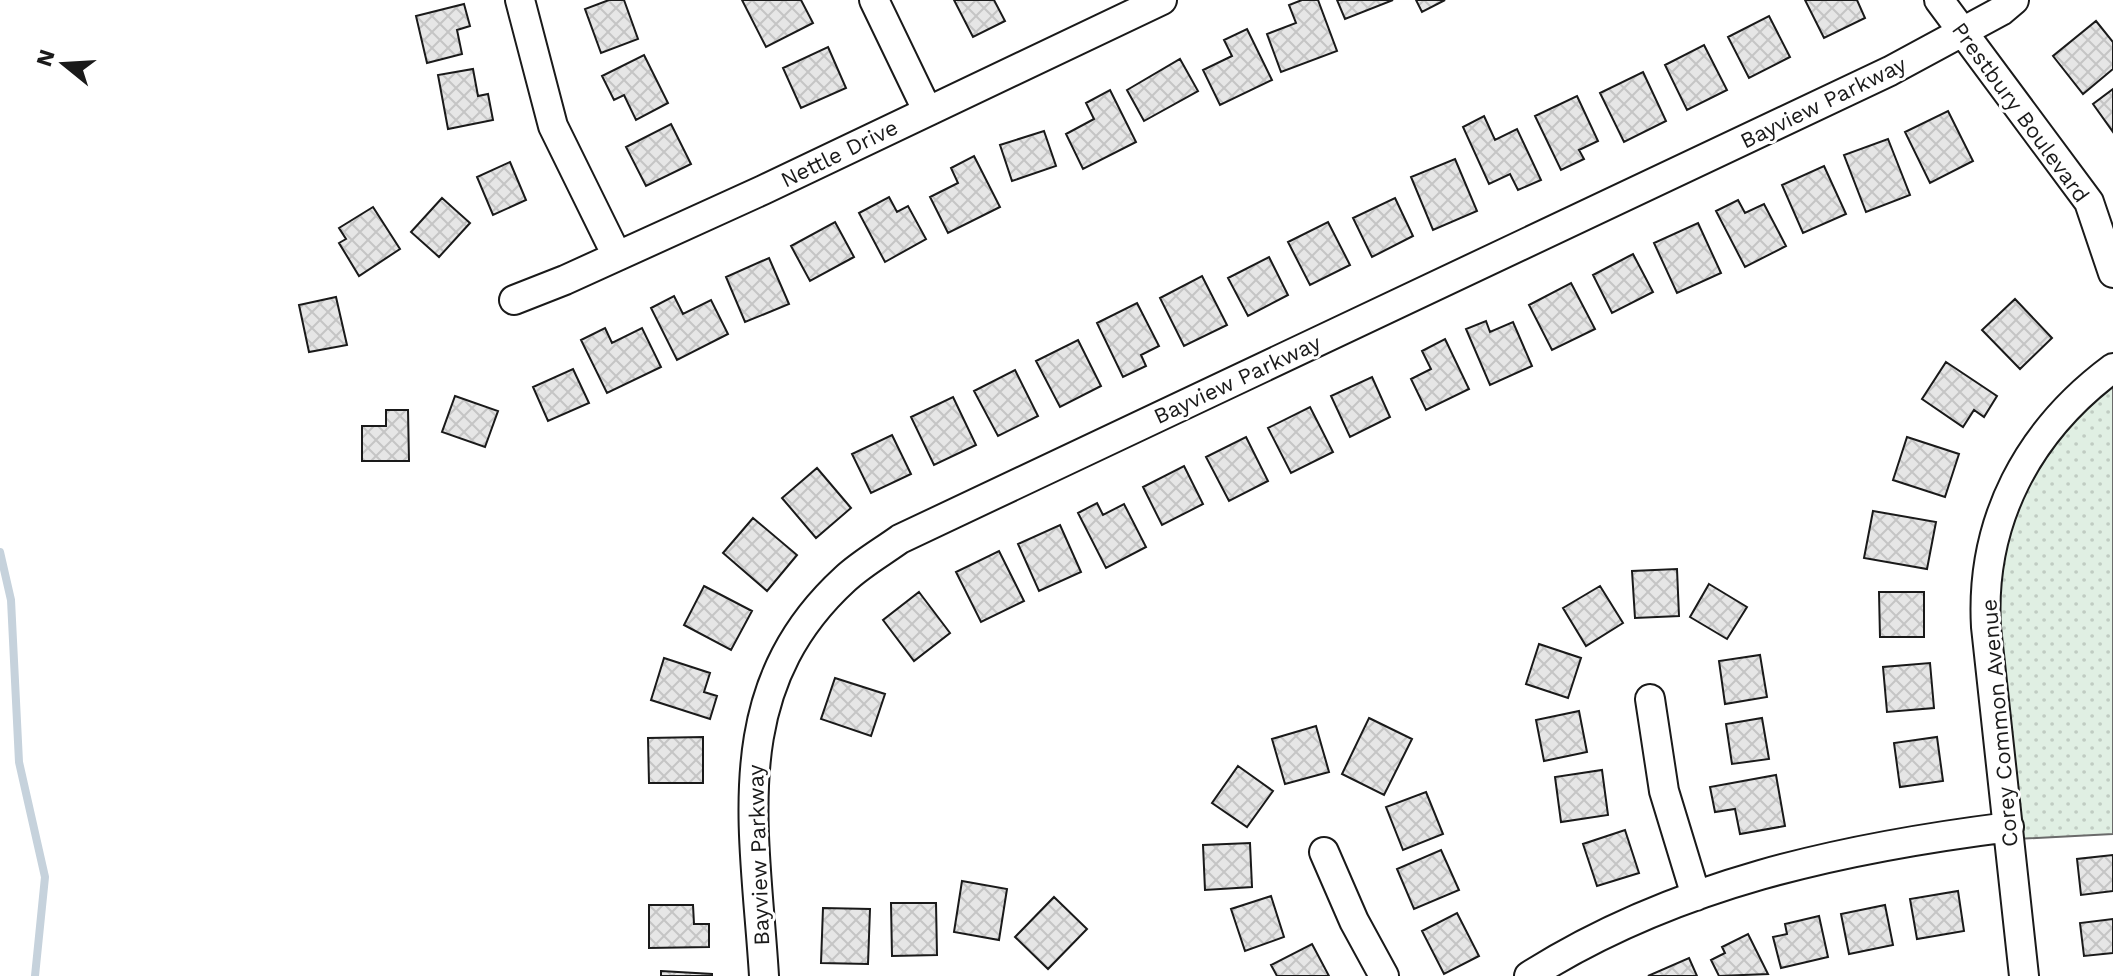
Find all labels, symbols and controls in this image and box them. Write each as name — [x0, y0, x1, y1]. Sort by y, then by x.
street label: Prestbury Boulevard — [1947, 17, 2094, 207]
north arrow — [24, 24, 104, 104]
text: N — [31, 46, 60, 70]
street label: Bayview Parkway — [1736, 51, 1911, 153]
street label: Nettle Drive — [777, 114, 902, 193]
street label: Bayview Parkway — [1150, 330, 1325, 429]
street label: Corey Common Avenue — [1976, 598, 2023, 848]
street label: Bayview Parkway — [743, 763, 774, 946]

